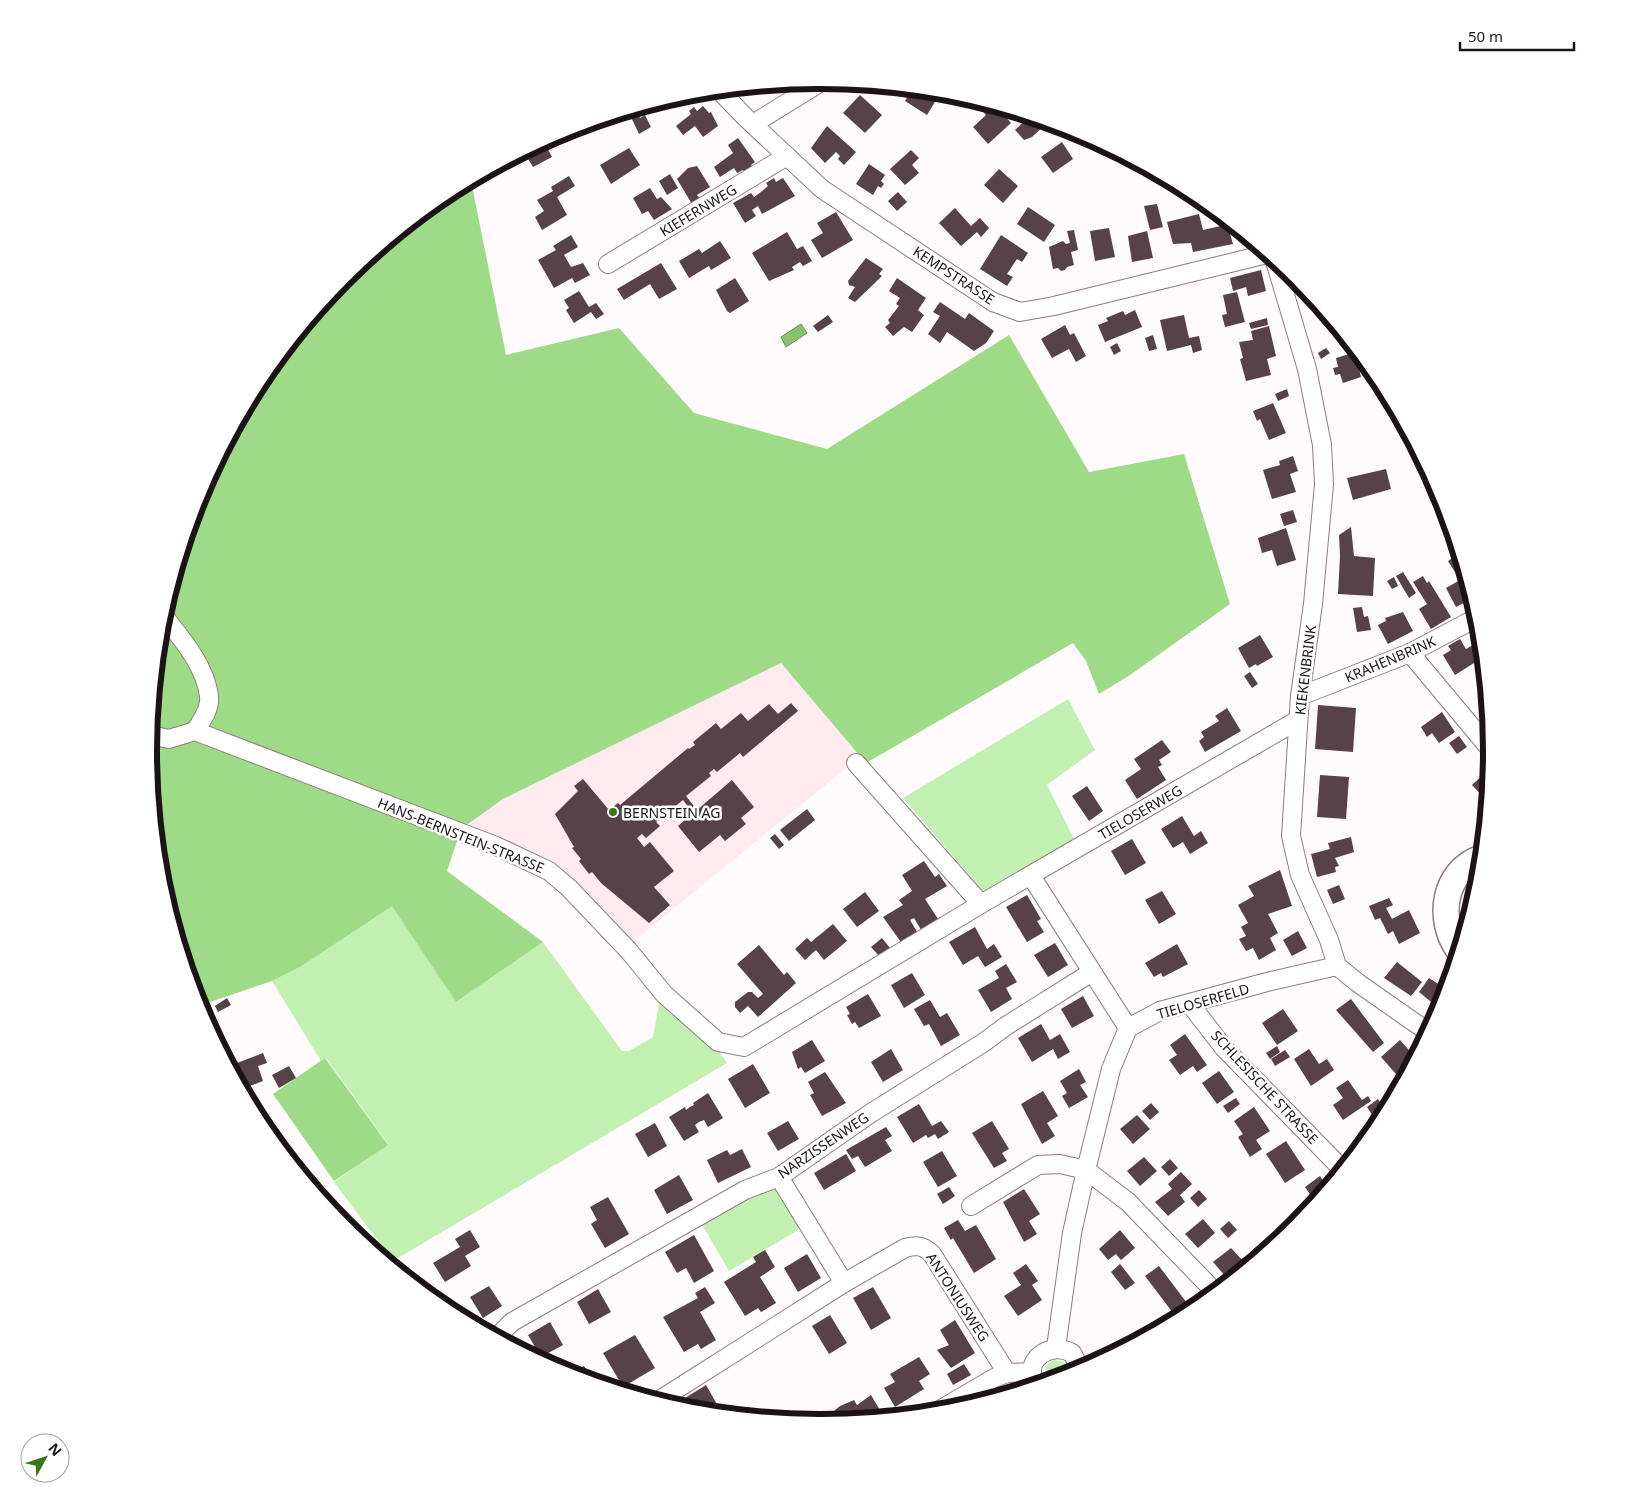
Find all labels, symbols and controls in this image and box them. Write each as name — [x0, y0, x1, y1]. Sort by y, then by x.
scale bar — [1460, 20, 1574, 52]
text: 50 m — [1468, 26, 1503, 46]
street label: KIEFERNWEG — [656, 180, 740, 240]
street label: KEMPSTRASSE — [909, 241, 999, 309]
street label: KIEKENBRINK — [1290, 624, 1320, 716]
street label: KRAHENBRINK — [1342, 631, 1439, 687]
street label: TIELOSERWEG — [1095, 780, 1185, 844]
street label: HANS-BERNSTEIN-STRASSE — [375, 793, 547, 877]
place label: BERNSTEIN AG — [623, 803, 720, 822]
marker: BERNSTEIN AG — [607, 806, 619, 818]
street label: TIELOSERFELD — [1155, 979, 1251, 1023]
street label: SCHLESISCHE STRASSE — [1207, 1026, 1323, 1148]
street label: NARZISSENWEG — [774, 1108, 872, 1182]
street label: ANTONIUSWEG — [922, 1249, 994, 1345]
north arrow — [20, 1433, 70, 1483]
text: N — [44, 1439, 66, 1460]

